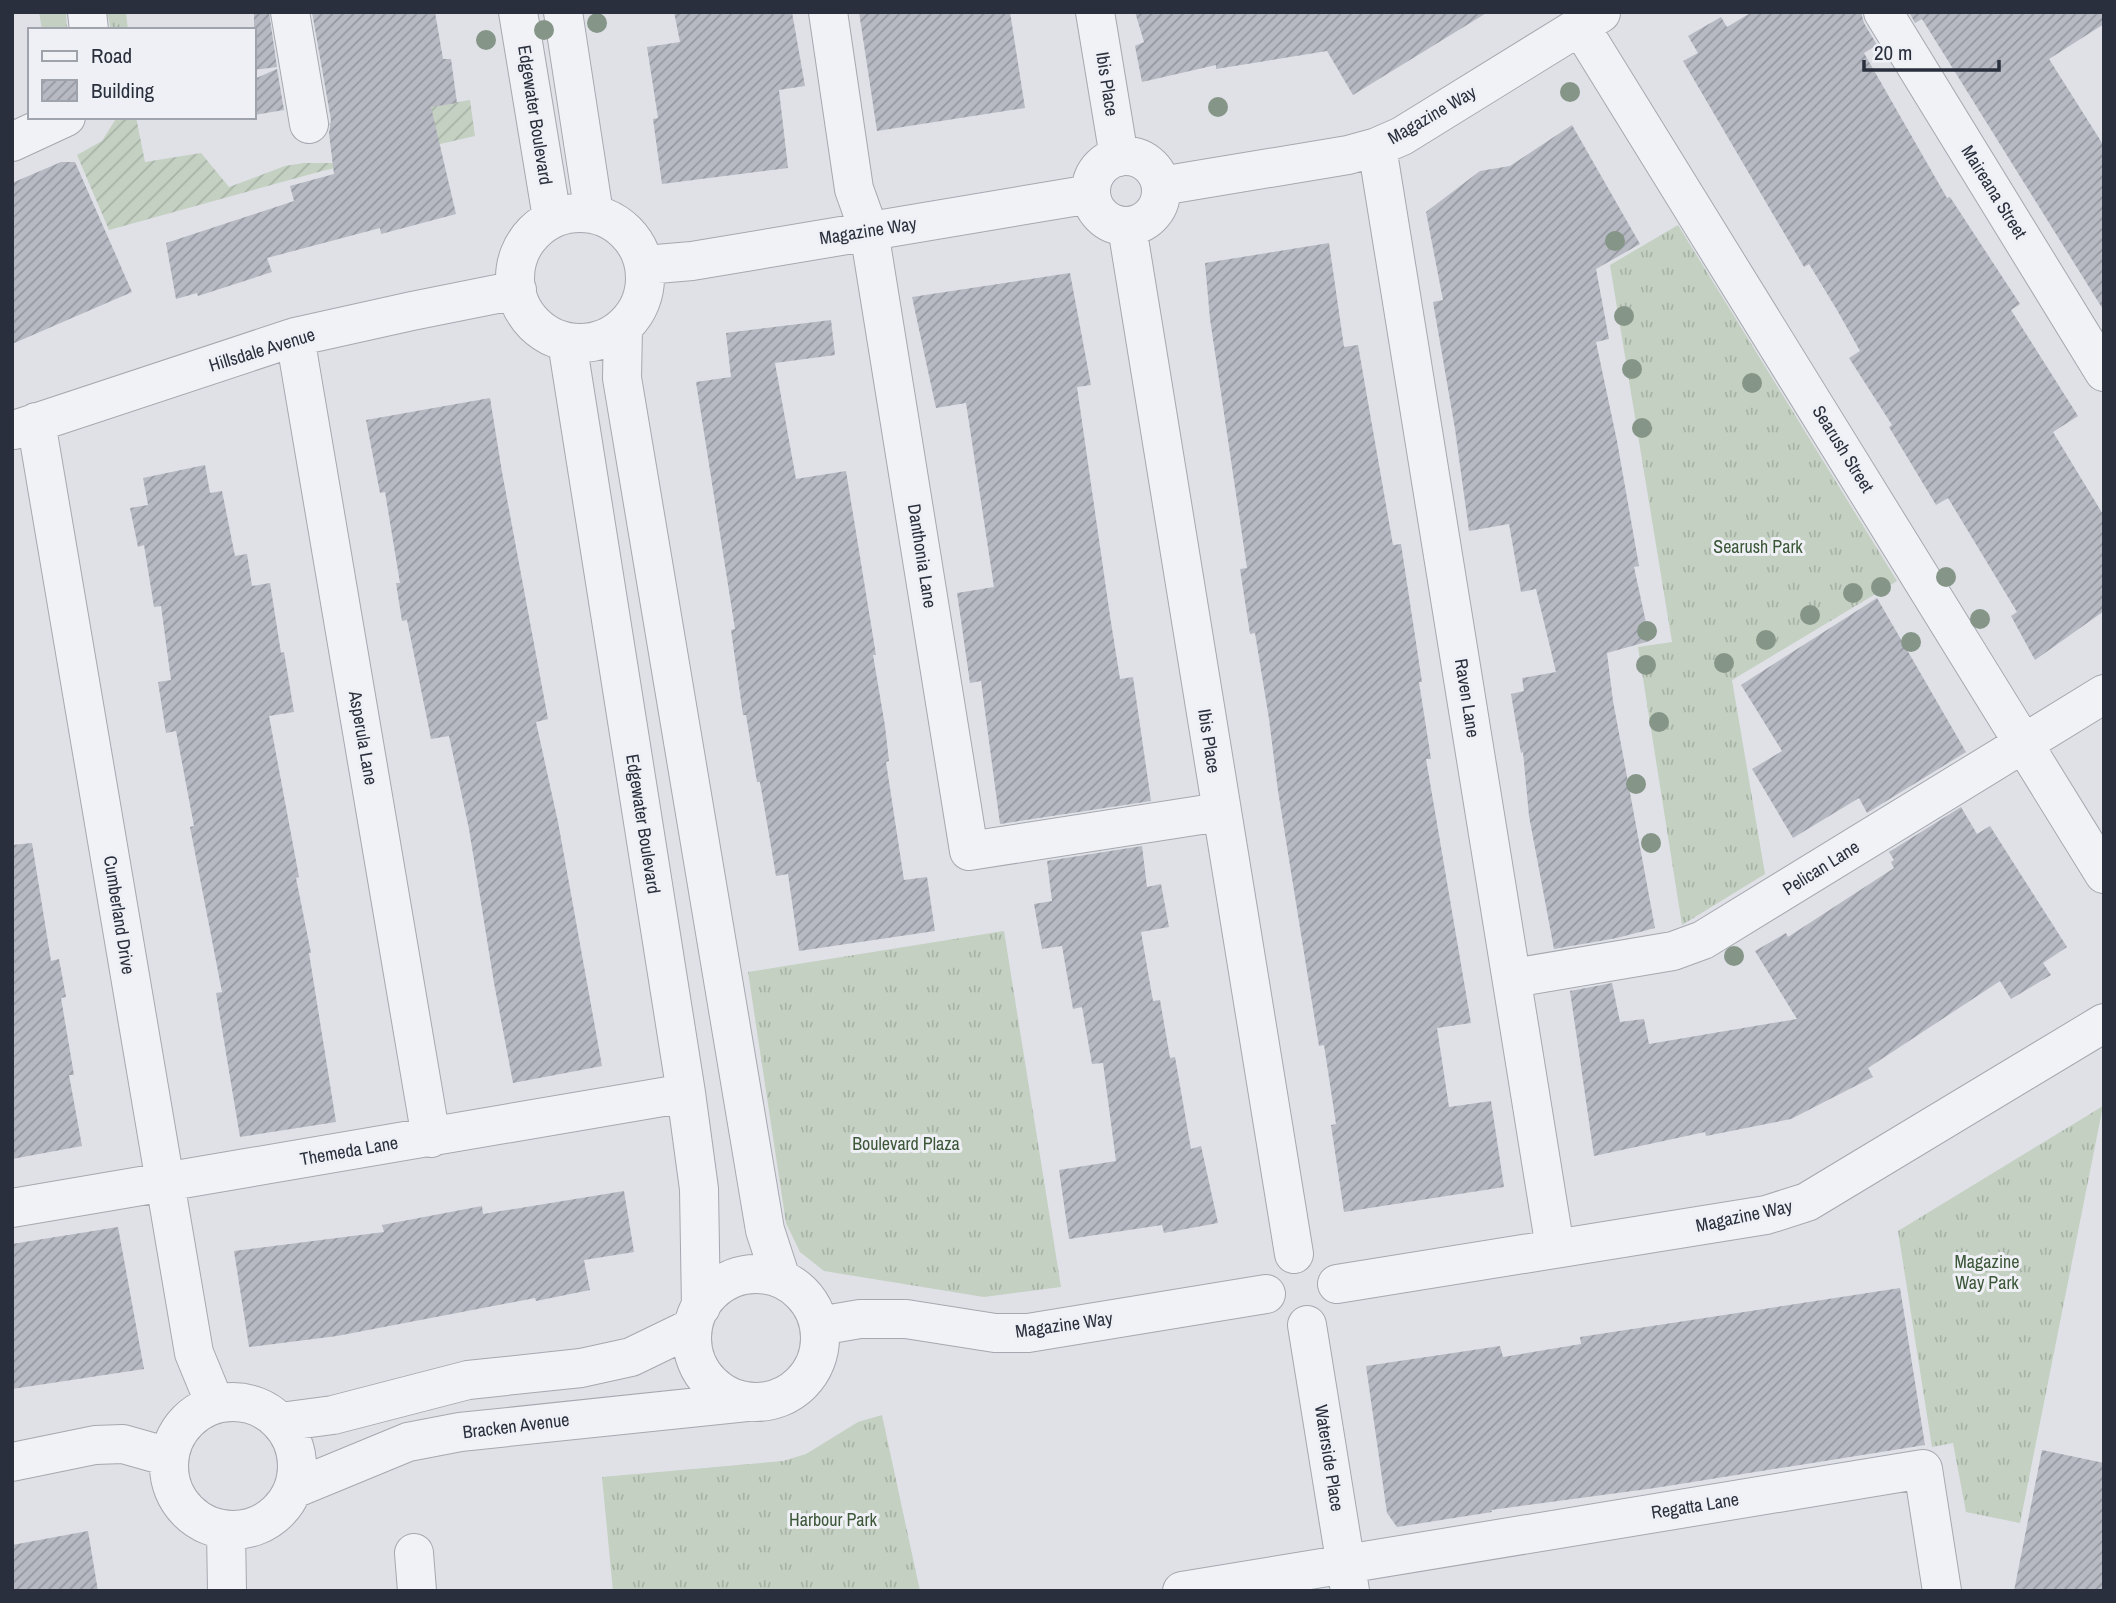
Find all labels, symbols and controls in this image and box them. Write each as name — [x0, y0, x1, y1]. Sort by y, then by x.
legend — [28, 28, 256, 119]
scale bar — [1864, 28, 1999, 72]
text: 20 m — [1874, 38, 1912, 67]
text: Road — [91, 41, 132, 70]
street label: Edgewater Boulevard — [512, 43, 559, 187]
street label: Ibis Place — [1090, 50, 1125, 118]
text: Building — [91, 76, 155, 105]
street label: Magazine Way — [1383, 79, 1481, 150]
street label: Maireana Street — [1956, 140, 2033, 243]
street label: Magazine Way — [818, 210, 919, 251]
street label: Hillsdale Avenue — [206, 322, 318, 378]
street label: Searush Street — [1807, 400, 1880, 497]
street label: Danthonia Lane — [902, 502, 943, 610]
park label: Searush Park — [1713, 534, 1803, 559]
street label: Raven Lane — [1449, 657, 1486, 739]
street label: Asperula Lane — [343, 688, 384, 787]
street label: Ibis Place — [1192, 707, 1227, 775]
street label: Edgewater Boulevard — [620, 752, 667, 896]
street label: Pelican Lane — [1778, 834, 1864, 901]
street label: Cumberland Drive — [98, 854, 141, 976]
street label: Themeda Lane — [298, 1130, 400, 1171]
park label: Boulevard Plaza — [852, 1131, 960, 1156]
street label: Magazine Way — [1693, 1193, 1795, 1238]
park label: Magazine Way Park — [1955, 1249, 2019, 1295]
street label: Magazine Way — [1014, 1305, 1115, 1344]
street label: Waterside Place — [1309, 1403, 1350, 1513]
street label: Bracken Avenue — [461, 1407, 571, 1444]
street label: Regatta Lane — [1649, 1486, 1741, 1525]
park label: Harbour Park — [789, 1507, 877, 1532]

